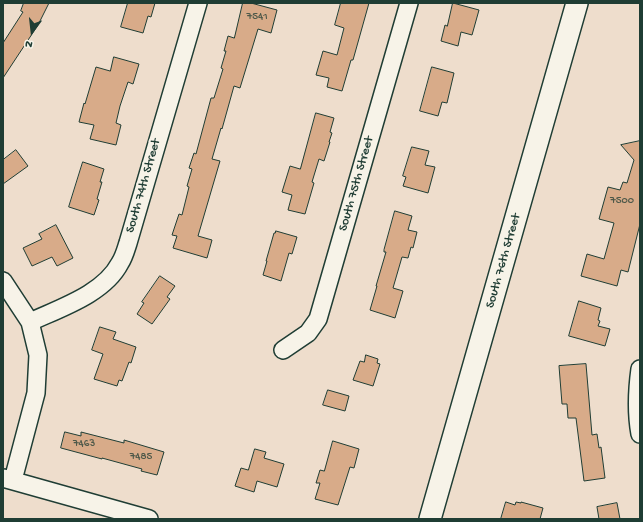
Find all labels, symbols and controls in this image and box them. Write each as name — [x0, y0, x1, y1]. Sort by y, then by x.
house number: 7541 — [246, 10, 268, 24]
north arrow — [12, 12, 52, 52]
text: N — [24, 37, 34, 50]
street label: South 75th Street — [336, 135, 378, 233]
street label: South 74th Street — [123, 137, 165, 235]
house number: 7500 — [610, 194, 634, 208]
street label: South 76th Street — [483, 212, 525, 310]
house number: 7463 — [73, 437, 95, 451]
house number: 7485 — [130, 450, 152, 464]

